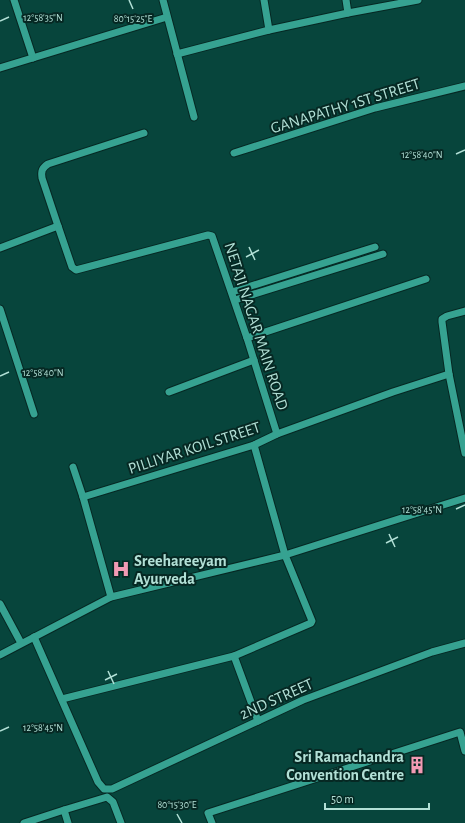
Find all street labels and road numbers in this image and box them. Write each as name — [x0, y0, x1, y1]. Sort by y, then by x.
street label: GANAPATHY 1ST STREET — [269, 76, 422, 136]
street label: NETAJI NAGAR MAIN ROAD — [221, 241, 291, 412]
street label: PILLIYAR KOIL STREET — [126, 419, 263, 477]
street label: 2ND STREET — [237, 676, 316, 722]

